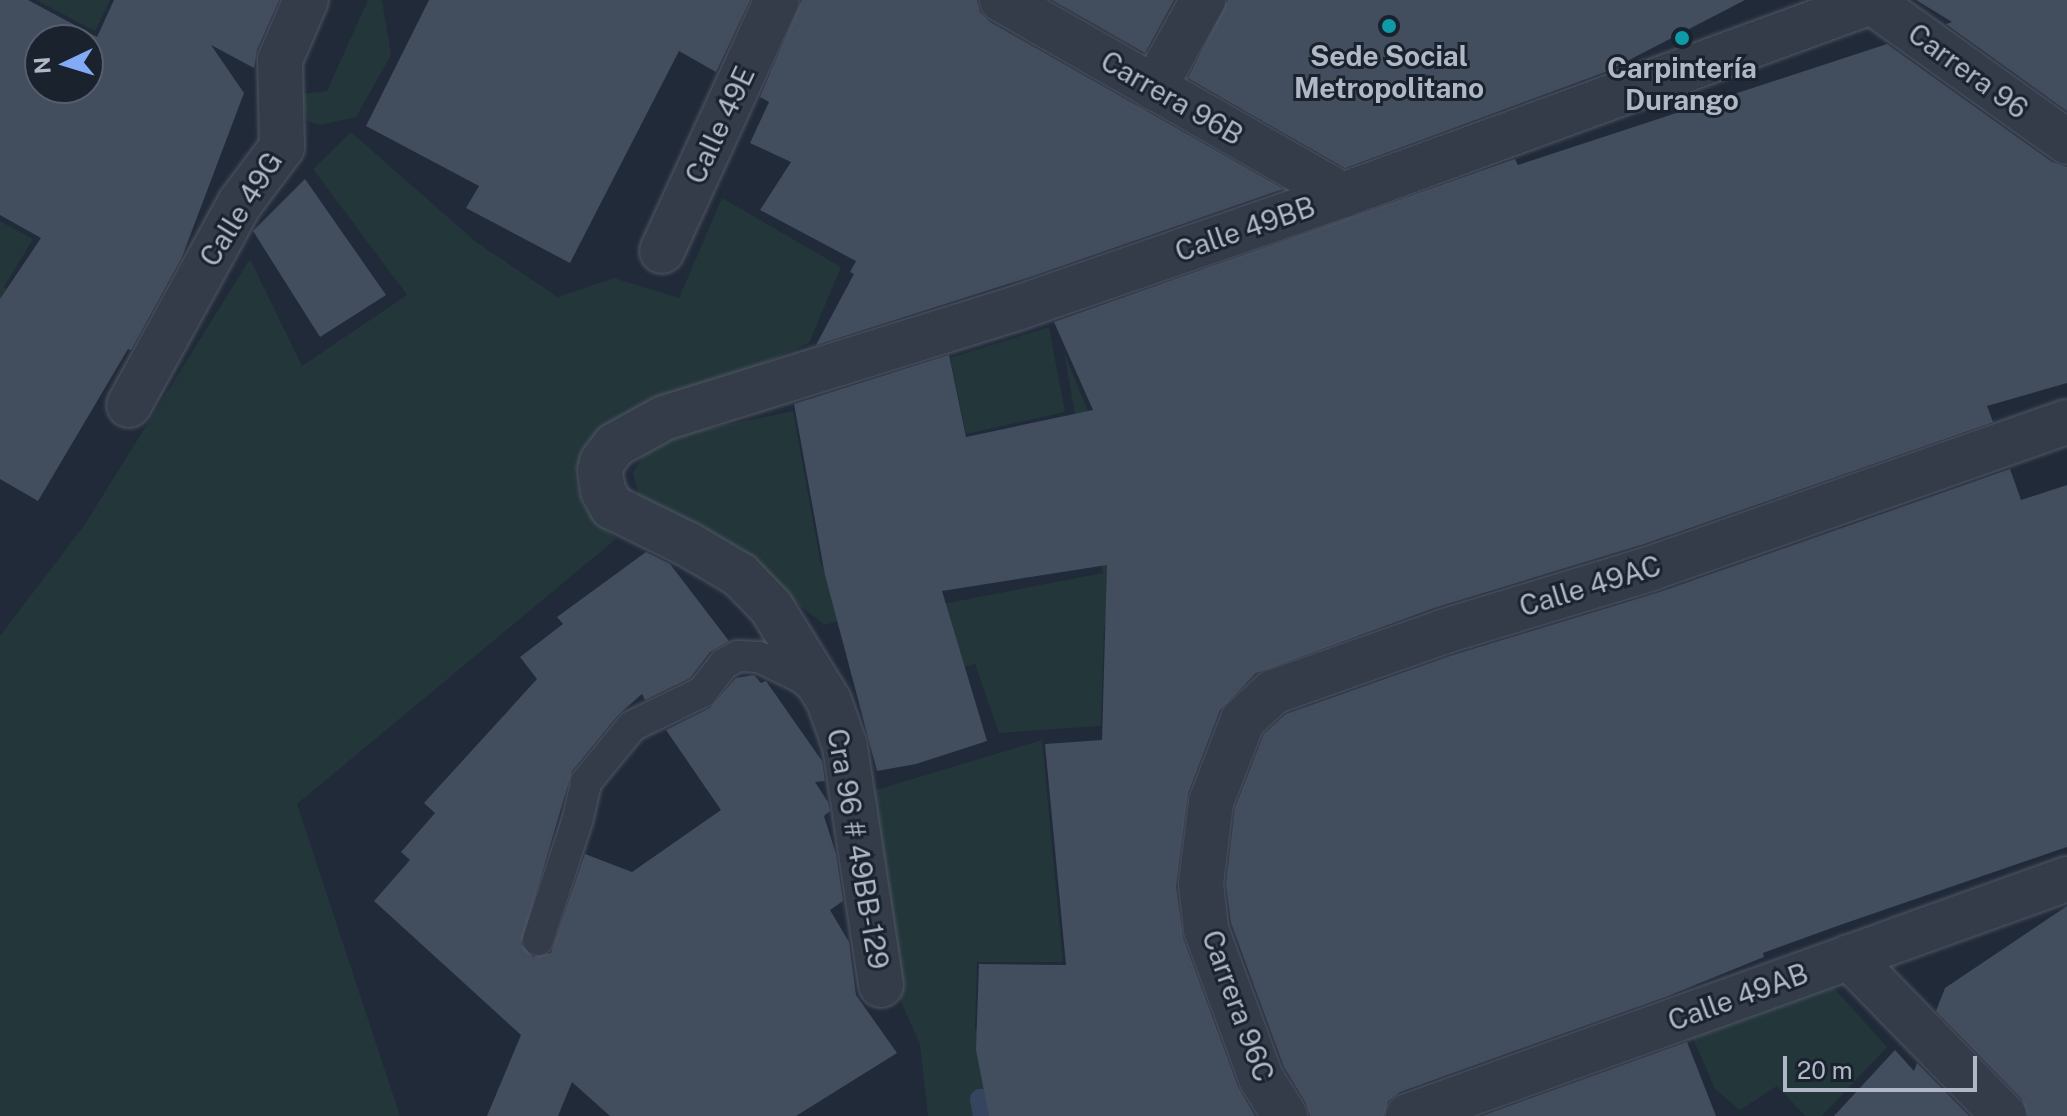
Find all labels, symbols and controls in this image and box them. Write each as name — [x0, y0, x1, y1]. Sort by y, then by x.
street label: Carrera 96 — [1902, 16, 2034, 126]
marker: Sede Social Metropolitano — [1380, 17, 1398, 35]
north arrow — [24, 24, 104, 104]
marker: Carpintería Durango — [1673, 29, 1691, 47]
place label: Sede Social Metropolitano — [1294, 39, 1484, 105]
street label: Carrera 96B — [1095, 44, 1249, 152]
place label: Carpintería Durango — [1607, 51, 1757, 117]
text: N — [28, 56, 56, 75]
street label: Calle 49E — [678, 61, 762, 189]
street label: Calle 49G — [193, 146, 289, 272]
street label: Calle 49BB — [1171, 189, 1319, 269]
street label: Calle 49AC — [1515, 549, 1665, 623]
street label: Cra 96 # 49BB-129 — [820, 726, 896, 972]
street label: Carrera 96C — [1195, 926, 1281, 1086]
street label: Calle 49AB — [1663, 956, 1813, 1038]
scale bar — [1787, 1040, 1981, 1090]
text: 20 m — [1797, 1056, 1853, 1084]

